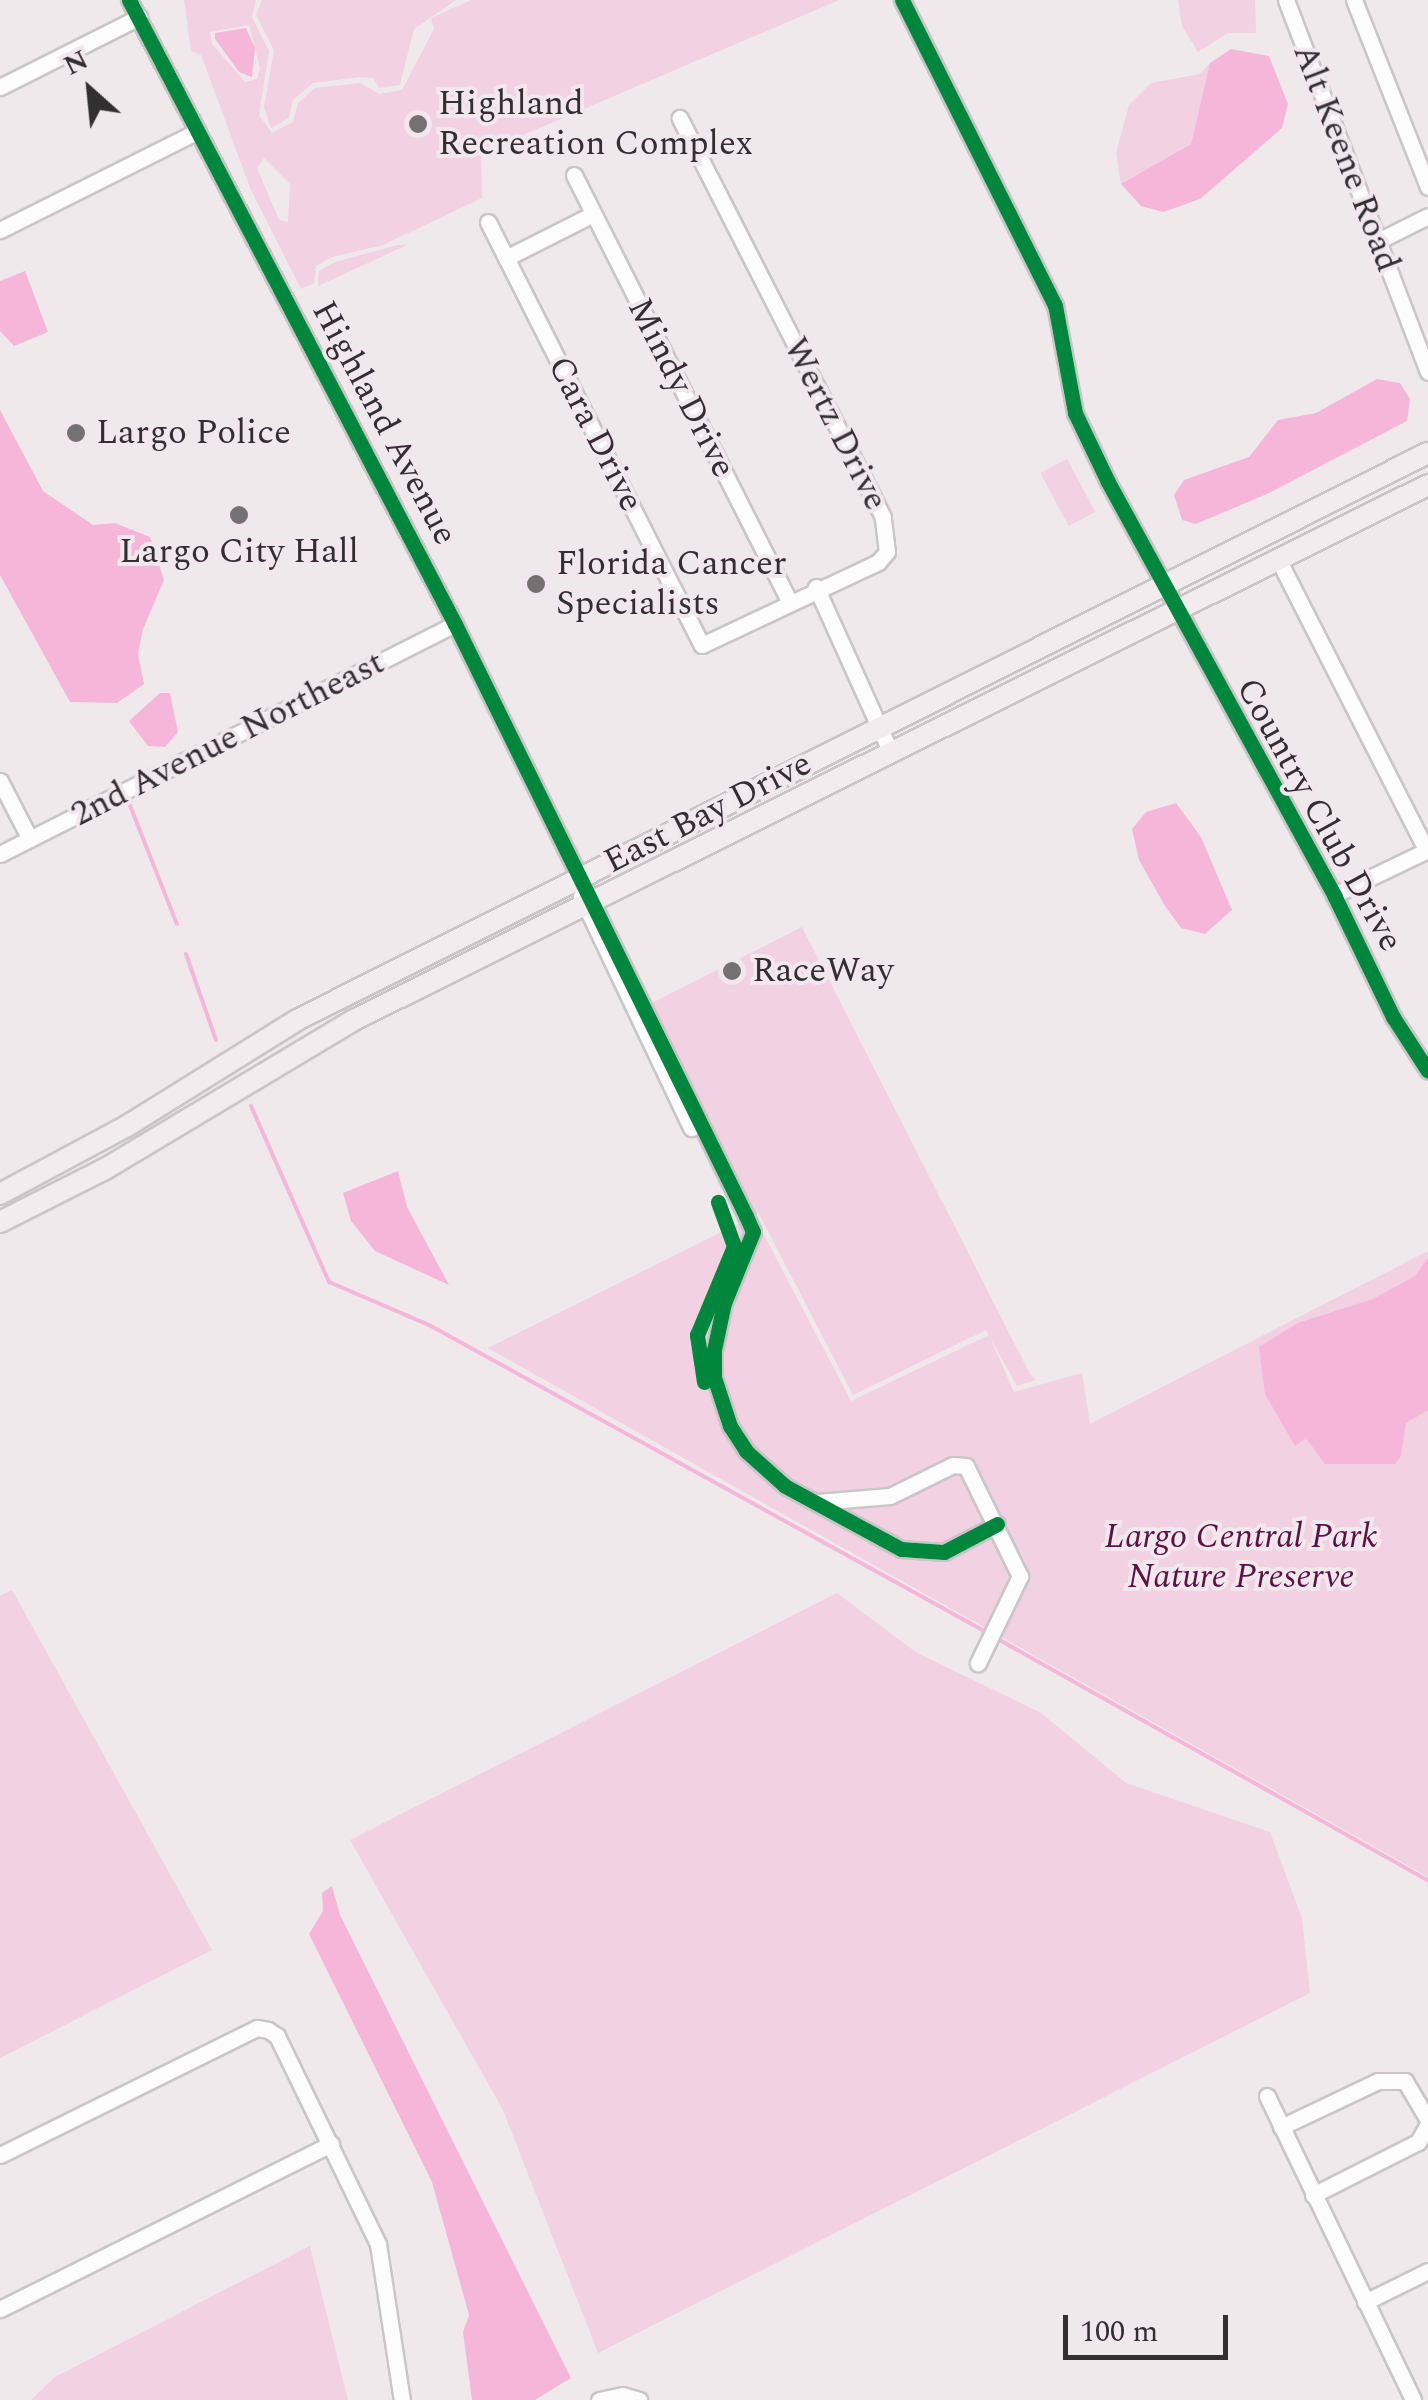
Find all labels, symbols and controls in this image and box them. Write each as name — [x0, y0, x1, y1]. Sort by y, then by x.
text: N — [56, 38, 96, 87]
street label: Alt Keene Road — [1283, 38, 1409, 278]
north arrow — [40, 40, 140, 140]
place label: Highland Recreation Complex — [438, 83, 753, 165]
marker: Highland Recreation Complex — [407, 113, 429, 135]
street label: Mindy Drive — [618, 291, 744, 485]
street label: Highland Avenue — [302, 294, 466, 552]
street label: Wertz Drive — [774, 331, 896, 517]
street label: Cara Drive — [538, 349, 652, 519]
place label: Largo Police — [96, 412, 291, 454]
marker: Largo Police — [65, 422, 87, 444]
marker: Largo City Hall — [228, 504, 250, 526]
place label: Largo City Hall — [119, 531, 359, 573]
place label: Florida Cancer Specialists — [556, 543, 787, 625]
marker: Florida Cancer Specialists — [525, 573, 547, 595]
street label: 2nd Avenue Northeast — [65, 642, 391, 836]
street label: Country Club Drive — [1226, 671, 1412, 959]
street label: East Bay Drive — [597, 743, 819, 883]
place label: RaceWay — [752, 950, 894, 992]
marker: RaceWay — [721, 960, 743, 982]
park label: Largo Central Park Nature Preserve — [1104, 1516, 1378, 1598]
scale bar — [1068, 2295, 1233, 2357]
text: 100 m — [1080, 2309, 1158, 2355]

